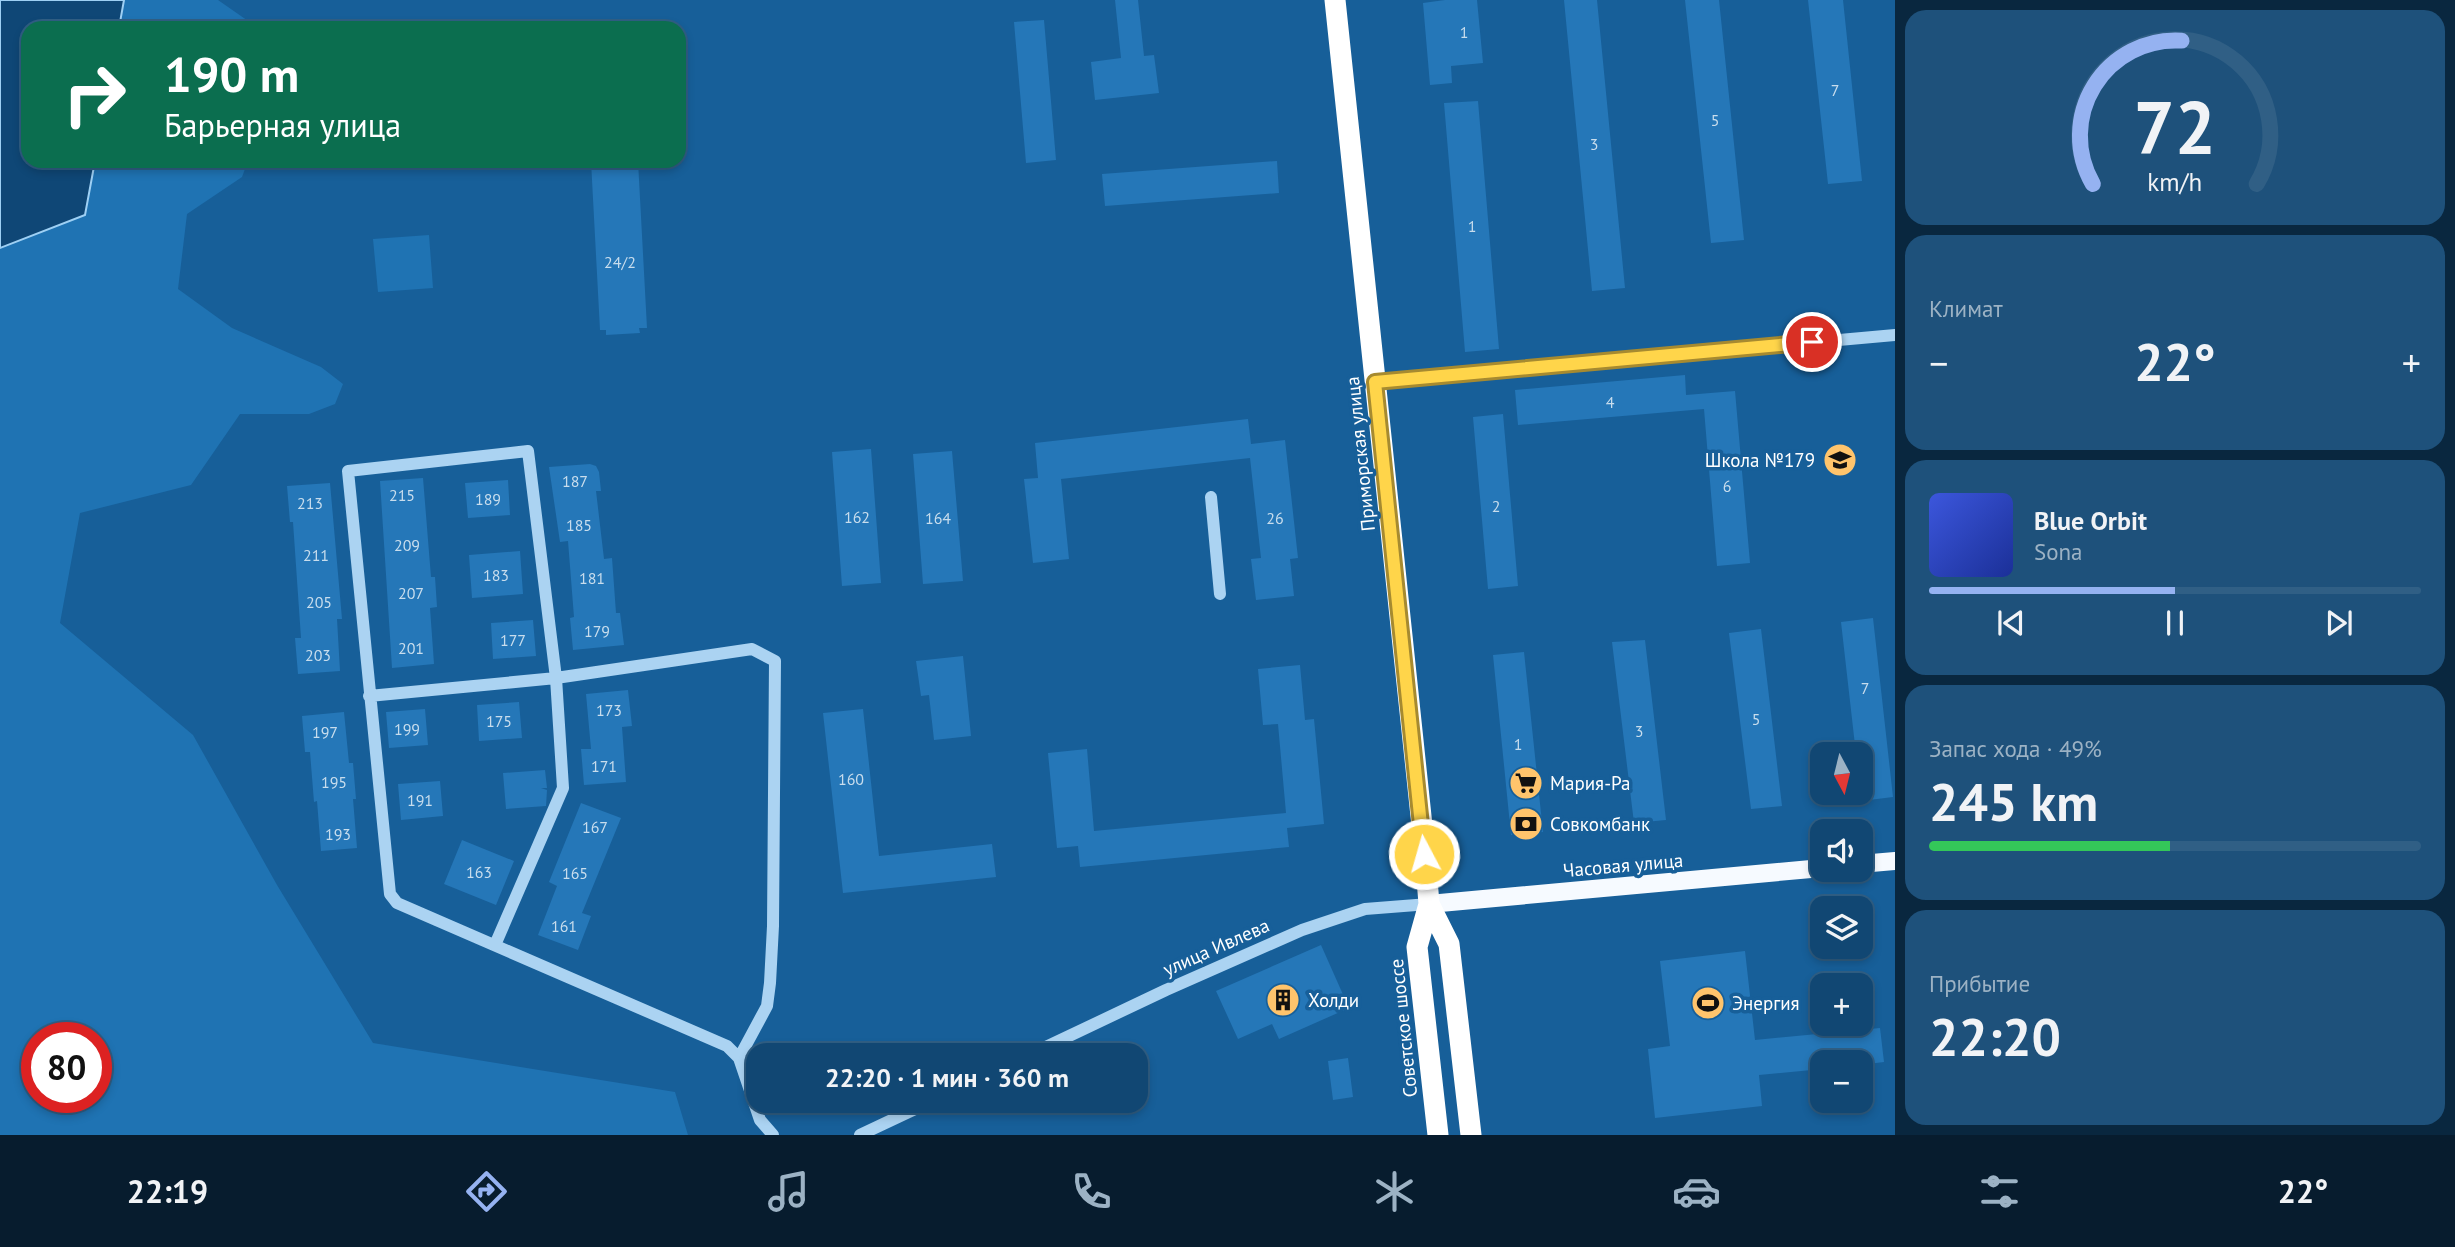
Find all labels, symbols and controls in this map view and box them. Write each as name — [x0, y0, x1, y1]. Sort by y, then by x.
house number: 1 — [1460, 22, 1468, 42]
text: 190 m — [164, 42, 299, 106]
icon: right — [49, 49, 140, 140]
house number: 7 — [1831, 80, 1839, 100]
text: 72 — [2134, 80, 2216, 174]
text: Барьерная улица — [164, 104, 401, 146]
house number: 5 — [1711, 110, 1719, 130]
house number: 3 — [1590, 134, 1598, 154]
text: km/h — [2148, 165, 2202, 197]
house number: 1 — [1468, 216, 1476, 236]
house number: 24/2 — [604, 252, 636, 272]
text: Климат — [1929, 294, 2003, 323]
pin — [1782, 312, 1842, 372]
icon: arrive — [1793, 323, 1831, 361]
text: 22° — [2134, 328, 2216, 395]
text: − — [1929, 338, 1948, 387]
text: + — [2402, 338, 2421, 387]
street label: Приморская улица — [1340, 375, 1380, 533]
house number: 4 — [1606, 392, 1615, 412]
school or university icon: Школа №179 — [1821, 441, 1859, 479]
place label: Школа №179 — [1705, 448, 1815, 472]
house number: 187 — [562, 471, 588, 491]
house number: 6 — [1723, 476, 1731, 496]
house number: 215 — [389, 485, 415, 505]
house number: 189 — [475, 489, 501, 509]
house number: 213 — [297, 493, 323, 513]
house number: 2 — [1492, 496, 1500, 516]
text: Blue Orbit — [2034, 504, 2147, 537]
house number: 162 — [844, 507, 870, 527]
house number: 164 — [925, 508, 951, 528]
house number: 26 — [1266, 508, 1284, 528]
house number: 185 — [566, 515, 592, 535]
house number: 209 — [394, 535, 420, 555]
text: Sona — [2034, 537, 2083, 566]
house number: 211 — [303, 545, 329, 565]
house number: 183 — [483, 565, 509, 585]
house number: 181 — [579, 568, 605, 588]
house number: 207 — [398, 583, 424, 603]
house number: 205 — [306, 592, 332, 612]
icon: previous — [1992, 604, 2030, 642]
icon: pause — [2156, 604, 2194, 642]
icon: next — [2320, 604, 2358, 642]
house number: 179 — [584, 621, 610, 641]
house number: 177 — [500, 630, 526, 650]
house number: 201 — [398, 638, 424, 658]
house number: 203 — [305, 645, 331, 665]
house number: 7 — [1861, 678, 1869, 698]
house number: 173 — [596, 700, 622, 720]
house number: 5 — [1752, 709, 1760, 729]
house number: 175 — [486, 711, 512, 731]
house number: 199 — [394, 719, 420, 739]
house number: 3 — [1635, 721, 1643, 741]
house number: 197 — [312, 722, 338, 742]
house number: 1 — [1514, 734, 1522, 754]
text: Запас хода · 49% — [1929, 734, 2102, 763]
north arrow — [1810, 742, 1872, 805]
map controls — [1810, 742, 1873, 1113]
house number: 171 — [591, 756, 617, 776]
supermarket icon: Мария-Ра — [1507, 764, 1545, 802]
text: 245 km — [1929, 768, 2098, 835]
house number: 160 — [838, 769, 864, 789]
place label: Мария-Ра — [1550, 771, 1630, 795]
house number: 195 — [321, 772, 347, 792]
house number: 191 — [407, 790, 433, 810]
bank icon: Совкомбанк — [1507, 805, 1545, 843]
place label: Совкомбанк — [1550, 812, 1650, 836]
house number: 167 — [582, 817, 608, 837]
position arrow — [1387, 817, 1461, 891]
button: sound — [1810, 819, 1873, 882]
house number: 193 — [325, 824, 351, 844]
street label: Часовая улица — [1562, 848, 1684, 882]
house number: 163 — [466, 862, 492, 882]
house number: 165 — [562, 863, 588, 883]
button: layers — [1810, 896, 1873, 959]
street label: улица Ивлева — [1159, 913, 1273, 981]
house number: 161 — [551, 916, 577, 936]
street label: Советское шоссе — [1384, 958, 1422, 1098]
text: Прибытие — [1929, 969, 2030, 998]
button: + — [1810, 973, 1873, 1036]
building icon: Холди — [1264, 981, 1302, 1019]
sports icon: Энергия — [1689, 984, 1727, 1022]
place label: Холди — [1308, 988, 1359, 1012]
place label: Энергия — [1732, 991, 1800, 1015]
text: 22:20 — [1929, 1003, 2061, 1070]
speed limit sign: 80 — [21, 1022, 112, 1113]
button: − — [1810, 1050, 1873, 1113]
text: 22:20 · 1 мин · 360 m — [825, 1061, 1069, 1094]
icon: directions — [462, 1167, 511, 1216]
icon: music — [764, 1167, 813, 1216]
icon: phone — [1067, 1167, 1116, 1216]
icon: climate — [1370, 1167, 1419, 1216]
icon: car — [1672, 1167, 1721, 1216]
icon: filters — [1975, 1167, 2024, 1216]
text: 22:19 — [127, 1170, 208, 1212]
text: 22° — [2278, 1170, 2328, 1212]

